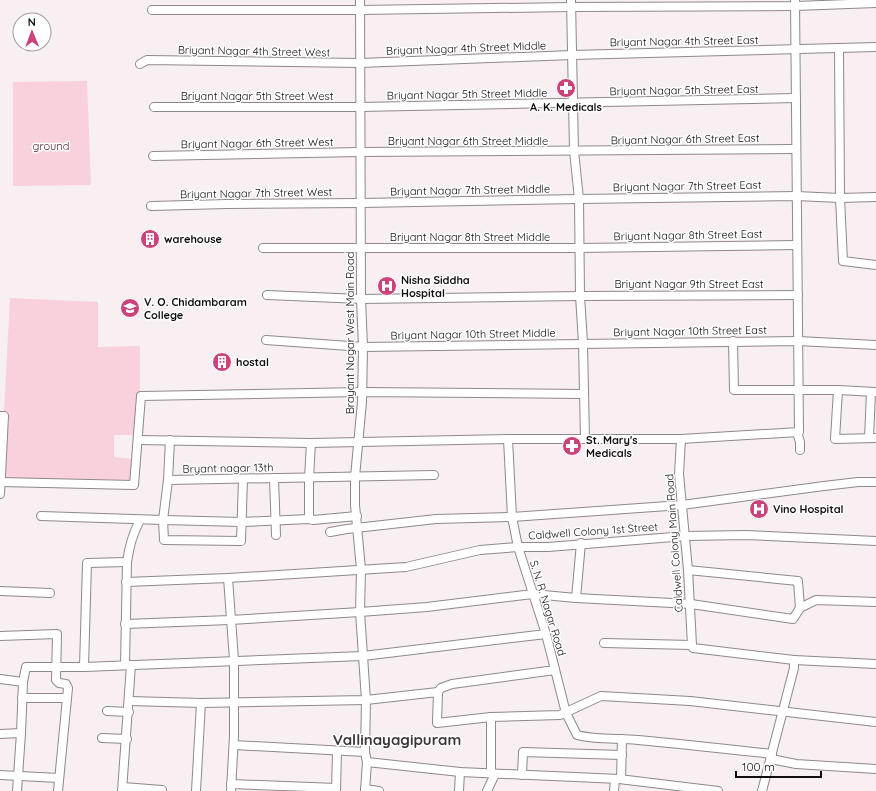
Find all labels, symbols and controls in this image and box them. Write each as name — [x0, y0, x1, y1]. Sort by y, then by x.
north arrow — [12, 12, 52, 52]
text: N — [28, 15, 36, 29]
street label: Briyant Nagar 4th Street East — [609, 33, 759, 49]
street label: Briyant Nagar 4th Street Middle — [386, 38, 546, 58]
street label: Briyant Nagar 4th Street West — [178, 43, 331, 59]
pharmacy icon: A. K. Medicals — [555, 77, 577, 99]
street label: Briyant Nagar 5th Street East — [609, 82, 759, 98]
street label: Briyant Nagar 5th Street Middle — [387, 86, 547, 102]
street label: Briyant Nagar 5th Street West — [181, 89, 334, 103]
place label: A. K. Medicals — [530, 100, 602, 114]
street label: Briyant Nagar 6th Street East — [610, 131, 760, 147]
street label: Briyant Nagar 6th Street Middle — [388, 134, 548, 148]
street label: Briyant Nagar 6th Street West — [181, 135, 334, 151]
park label: ground — [33, 139, 69, 153]
street label: Briyant Nagar 7th Street East — [613, 178, 762, 194]
street label: Briyant Nagar 7th Street Middle — [390, 182, 550, 198]
street label: Briyant Nagar 7th Street West — [180, 185, 333, 201]
street label: Briyant Nagar 8th Street East — [613, 227, 763, 243]
building icon: warehouse — [139, 228, 161, 250]
street label: Briyant Nagar 8th Street Middle — [390, 230, 550, 244]
place label: warehouse — [164, 232, 222, 246]
street label: Brayant Nagar West Main Road — [343, 252, 357, 414]
place label: Nisha Siddha Hospital — [401, 273, 470, 300]
hospital icon: Nisha Siddha Hospital — [376, 275, 398, 297]
street label: Briyant Nagar 9th Street East — [614, 277, 764, 291]
place label: V. O. Chidambaram College — [144, 295, 247, 322]
school or university icon: V. O. Chidambaram College — [119, 297, 141, 319]
street label: Briyant Nagar 10th Street East — [613, 323, 767, 339]
street label: Briyant Nagar 10th Street Middle — [390, 326, 556, 342]
building icon: hostal — [211, 351, 233, 373]
place label: hostal — [236, 355, 269, 369]
place label: St. Mary's Medicals — [586, 433, 638, 460]
pharmacy icon: St. Mary's Medicals — [561, 435, 583, 457]
street label: Bryant nagar 13th — [182, 460, 274, 476]
street label: Caldwell Colony Main Road — [662, 473, 686, 613]
hospital icon: Vino Hospital — [748, 498, 770, 520]
place label: Vino Hospital — [773, 502, 844, 516]
street label: Caldwell Colony 1st Street — [528, 519, 659, 543]
street label: S. N. R. Nagar Road — [527, 559, 569, 657]
district label: Vallinayagipuram — [333, 730, 461, 749]
scale bar — [736, 753, 821, 779]
text: 100 m — [742, 759, 775, 774]

